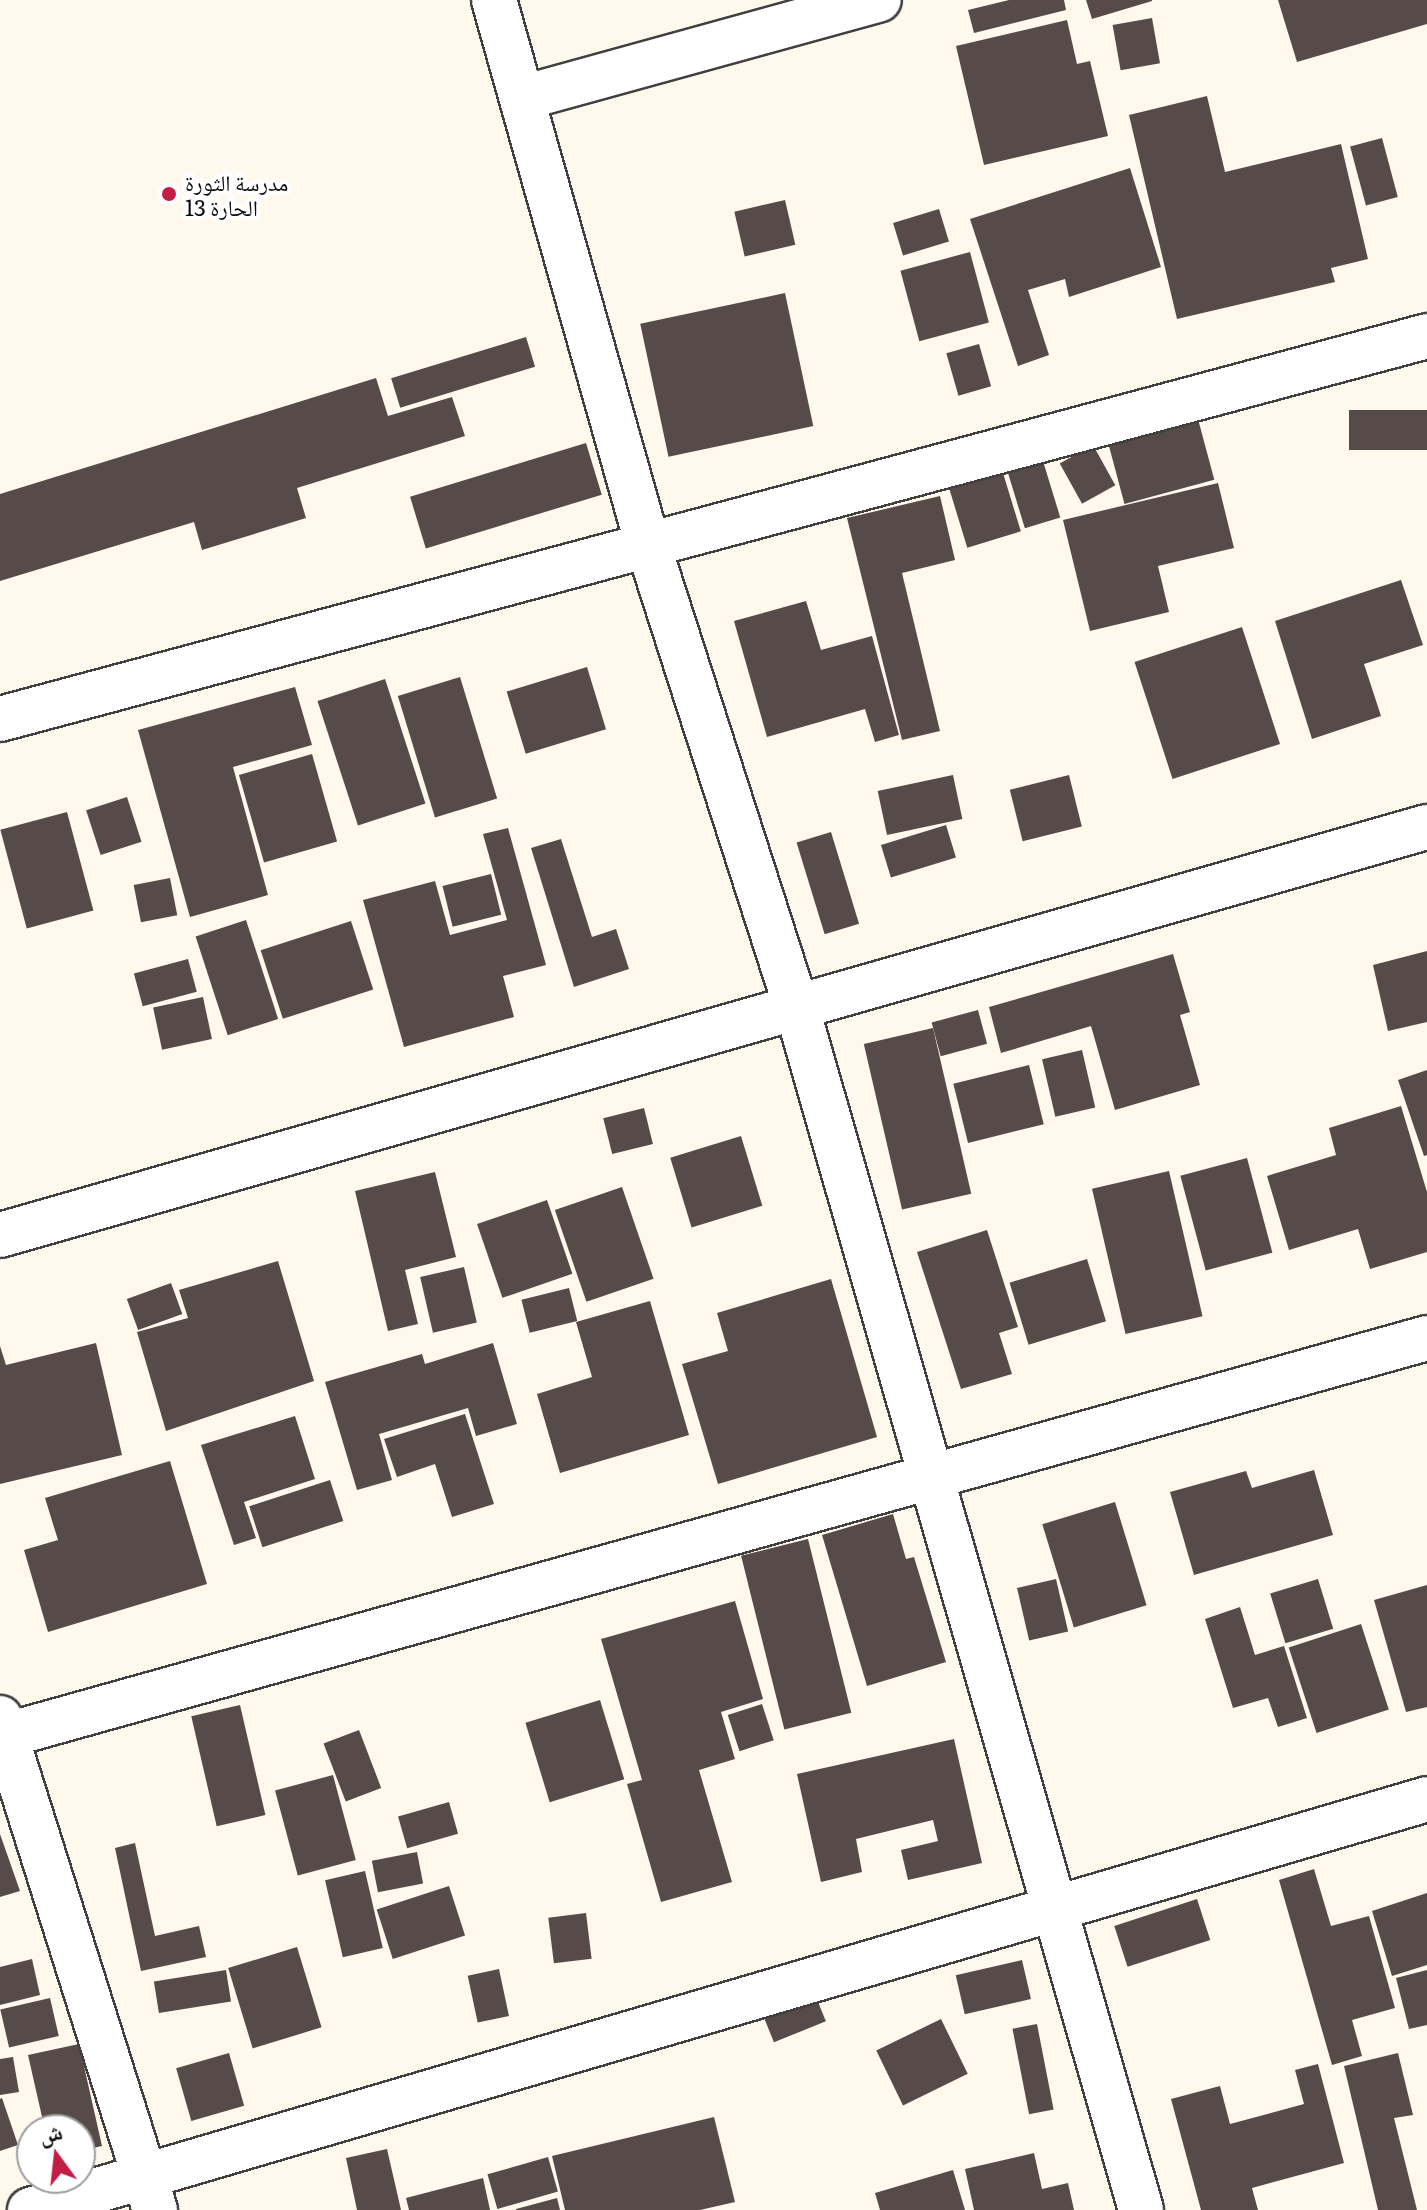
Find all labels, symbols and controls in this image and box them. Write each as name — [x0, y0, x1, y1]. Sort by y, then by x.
place label: مدرسة الثورة الحارة 13 — [185, 168, 288, 220]
marker: مدرسة الثورة الحارة 13 — [160, 185, 178, 203]
text: ش — [35, 2113, 66, 2151]
north arrow — [16, 2114, 96, 2194]

